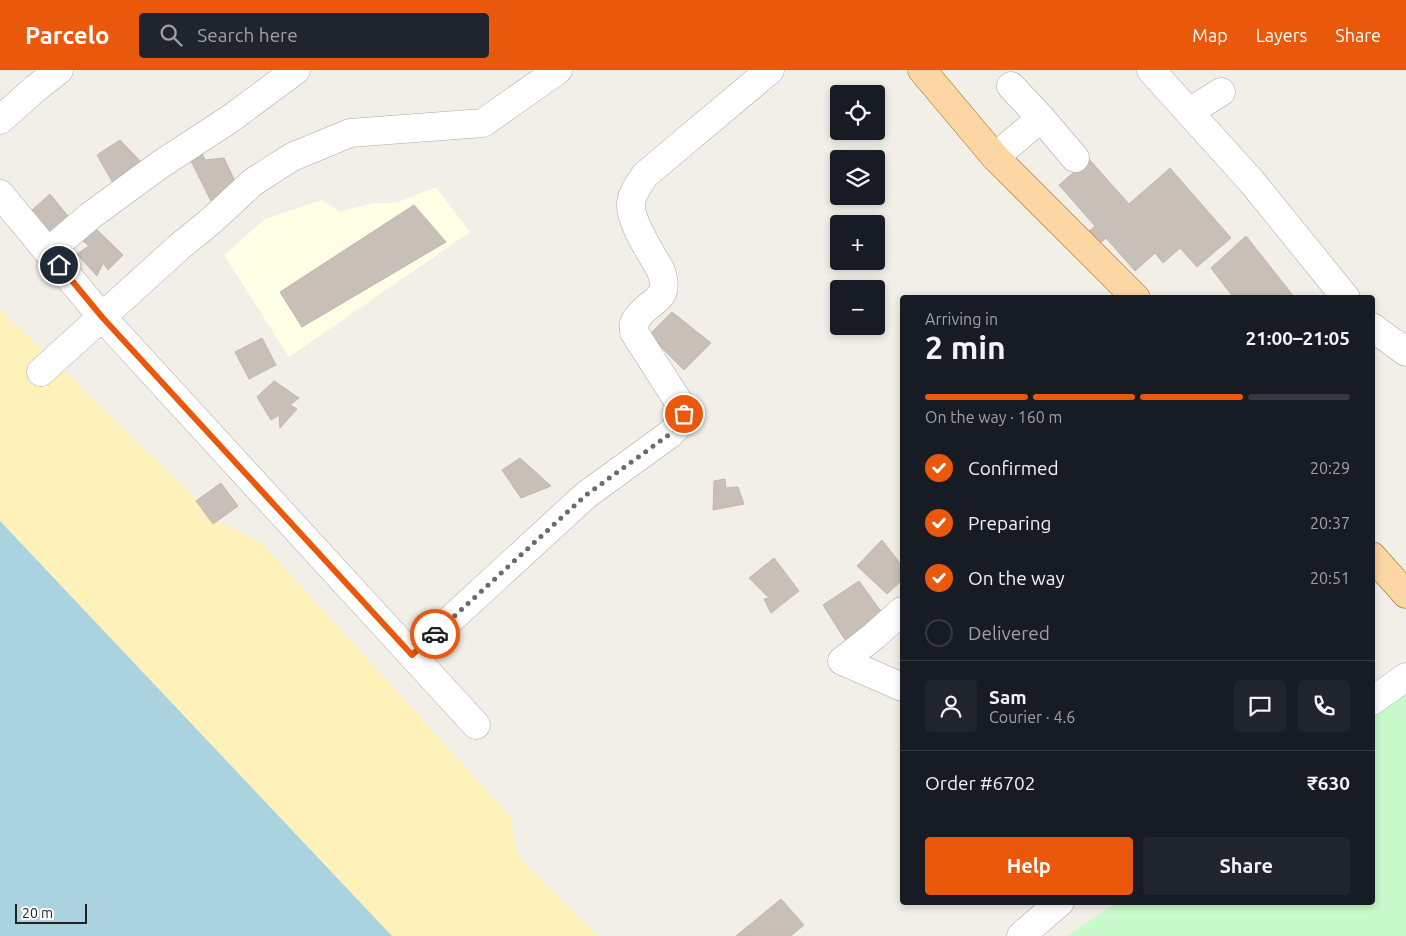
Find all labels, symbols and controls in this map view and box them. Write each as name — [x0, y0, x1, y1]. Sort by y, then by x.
search box — [139, 13, 489, 58]
icon: search — [157, 21, 185, 49]
text: Parcelo — [25, 22, 109, 49]
text: Search here — [197, 24, 298, 46]
text: Map — [1192, 25, 1228, 45]
text: Layers — [1256, 25, 1307, 45]
text: Share — [1335, 25, 1381, 45]
map controls — [830, 85, 885, 335]
button: locate — [830, 85, 885, 140]
button: layers — [830, 150, 885, 205]
button: + — [830, 215, 885, 270]
pin — [38, 244, 80, 286]
icon: home — [45, 251, 73, 279]
button: − — [830, 280, 885, 335]
text: Arriving in — [925, 310, 998, 328]
text: 21:00–21:05 — [1245, 327, 1350, 349]
text: 2 min — [925, 329, 1006, 365]
pin — [663, 393, 705, 435]
icon: bag — [670, 400, 698, 428]
text: On the way · 160 m — [925, 408, 1062, 426]
icon: check — [925, 454, 953, 482]
text: Confirmed — [968, 457, 1059, 479]
text: 20:29 — [1310, 459, 1350, 477]
icon: check — [925, 509, 953, 537]
text: Preparing — [968, 512, 1052, 534]
text: 20:37 — [1310, 514, 1350, 532]
icon: check — [925, 564, 953, 592]
text: On the way — [968, 567, 1065, 589]
text: 20:51 — [1310, 569, 1350, 587]
courier — [410, 609, 460, 659]
icon: car — [421, 620, 449, 648]
text: Delivered — [968, 622, 1050, 644]
button: person — [925, 680, 977, 732]
button: chat — [1234, 680, 1286, 732]
button: phone — [1298, 680, 1350, 732]
text: Sam — [989, 686, 1027, 708]
text: Courier · 4.6 — [989, 708, 1075, 726]
text: Order #6702 — [925, 772, 1035, 794]
text: ₹630 — [1307, 772, 1350, 794]
button: Help — [925, 837, 1133, 895]
button: Share — [1143, 837, 1350, 895]
scale bar — [15, 901, 88, 924]
text: 20 m — [22, 905, 53, 921]

